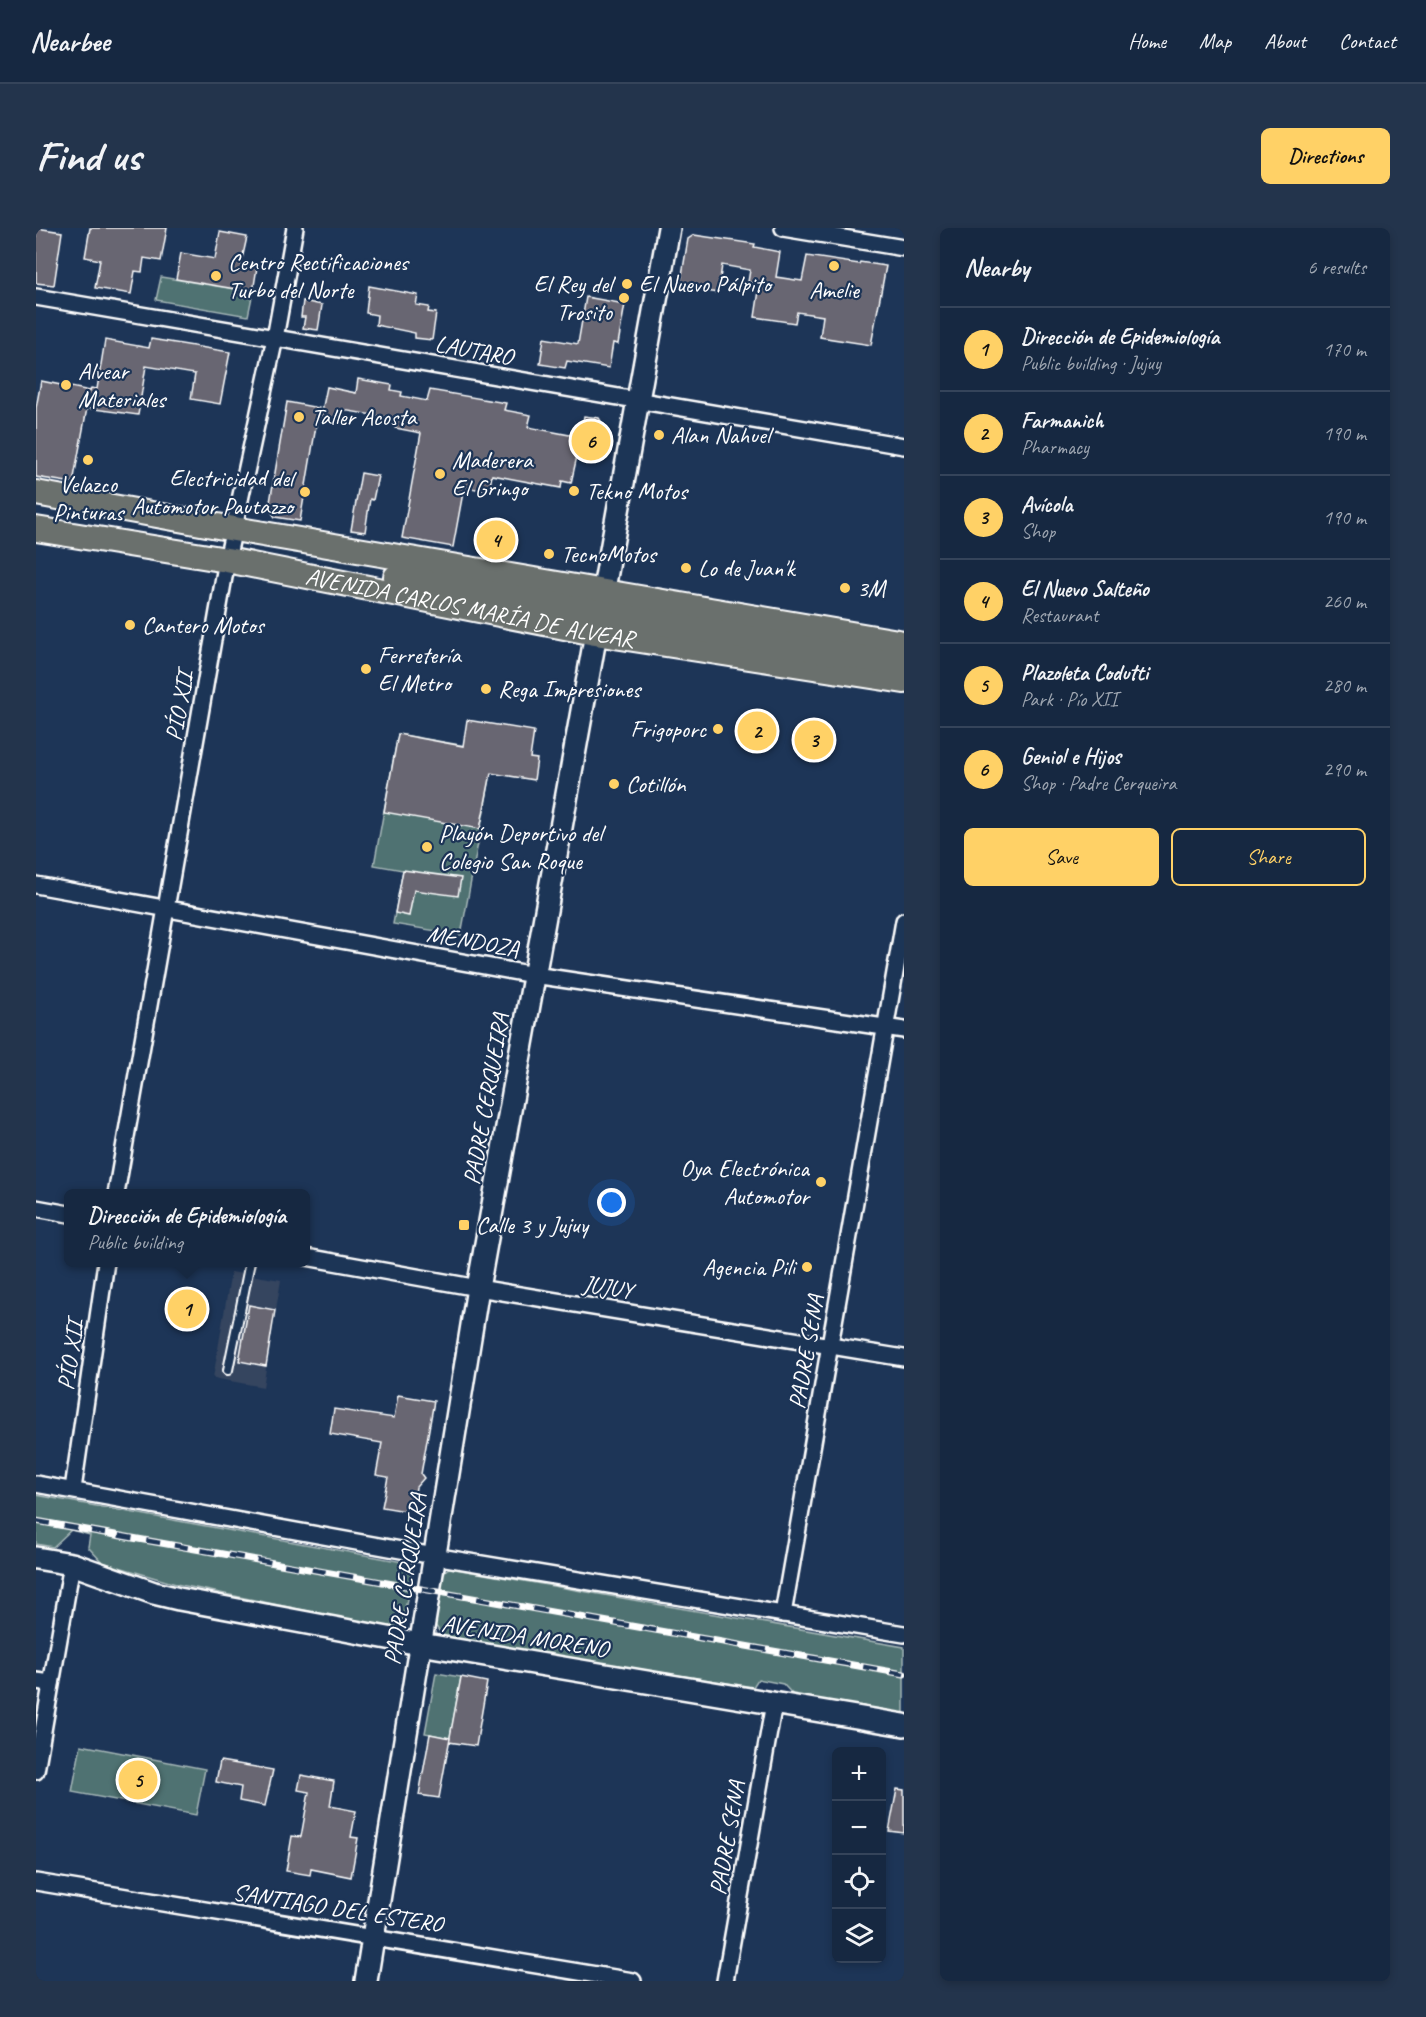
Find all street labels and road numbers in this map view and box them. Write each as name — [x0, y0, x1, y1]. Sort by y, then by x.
street label: LAUTARO — [433, 328, 518, 372]
street label: AVENIDA CARLOS MARÍA DE ALVEAR — [303, 561, 639, 654]
street label: PÍO XII — [158, 664, 201, 743]
street label: MENDOZA — [425, 918, 522, 964]
street label: PADRE CERQUEIRA — [456, 1010, 516, 1187]
street label: JUJUY — [580, 1268, 638, 1306]
street label: PADRE SENA — [781, 1292, 831, 1411]
street label: PÍO XII — [50, 1314, 90, 1392]
street label: PADRE CERQUEIRA — [377, 1490, 434, 1667]
street label: AVENIDA MORENO — [440, 1608, 614, 1664]
street label: PADRE SENA — [702, 1778, 752, 1897]
street label: SANTIAGO DEL ESTERO — [231, 1877, 447, 1940]

